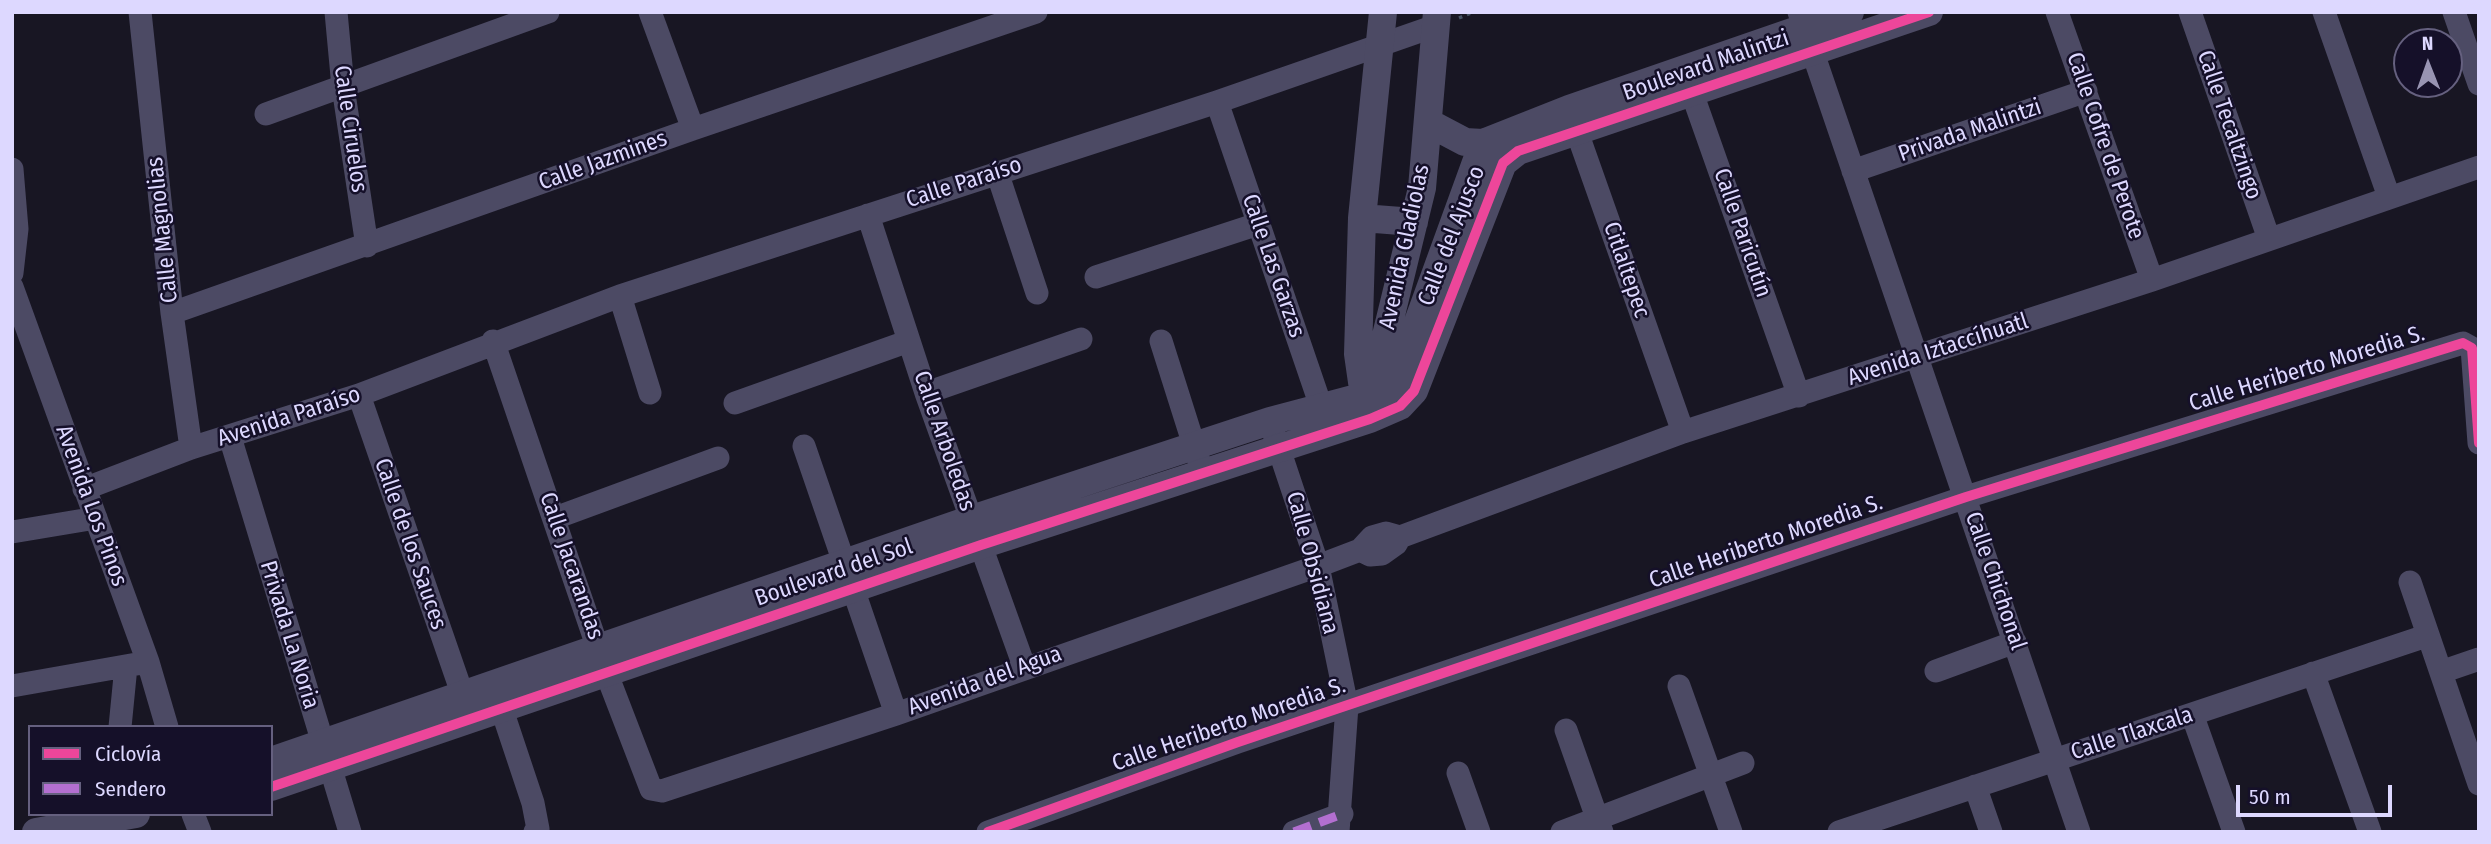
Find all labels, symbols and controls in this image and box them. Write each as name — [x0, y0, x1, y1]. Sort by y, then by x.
street label: Boulevard Malintzi — [1619, 25, 1793, 107]
north arrow — [2393, 28, 2463, 98]
text: N — [2422, 32, 2434, 55]
street label: Calle Tecaltzingo — [2191, 47, 2267, 203]
street label: Calle Cofre de Perote — [2060, 49, 2150, 243]
street label: Calle Ciruelos — [327, 64, 373, 194]
street label: Privada Malintzi — [1895, 94, 2045, 168]
street label: Calle Jazmines — [535, 125, 671, 197]
street label: Calle Paraíso — [903, 151, 1025, 215]
street label: Calle Magnolias — [142, 156, 184, 304]
street label: Avenida Gladiolas — [1374, 162, 1436, 332]
street label: Calle del Ajusco — [1413, 162, 1491, 310]
street label: Calle Paricutín — [1707, 165, 1777, 301]
street label: Calle Las Garzas — [1236, 191, 1310, 341]
street label: Citlaltepec — [1597, 218, 1655, 322]
street label: Avenida Iztaccíhuatl — [1844, 308, 2032, 392]
street label: Calle Heriberto Moredia S. — [2186, 320, 2428, 418]
street label: Calle Arboledas — [907, 367, 981, 515]
street label: Avenida Paraíso — [214, 381, 364, 453]
street label: Avenida Los Pinos — [49, 422, 133, 590]
street label: Calle de los Sauces — [368, 455, 452, 633]
street label: Calle Jacarandas — [533, 489, 609, 643]
street label: Calle Obsidiana — [1280, 489, 1344, 637]
street label: Calle Heriberto Moredia S. — [1646, 489, 1886, 595]
street label: Calle Chichonal — [1959, 508, 2031, 654]
street label: Boulevard del Sol — [752, 533, 916, 613]
street label: Privada La Noria — [253, 558, 325, 712]
street label: Avenida del Agua — [904, 640, 1066, 722]
street label: Calle Heriberto Moredia S. — [1109, 672, 1349, 778]
street label: Calle Tlaxcala — [2067, 701, 2197, 767]
legend — [28, 725, 273, 816]
text: Ciclovía — [95, 741, 161, 767]
scale bar — [2239, 770, 2395, 814]
text: Sendero — [95, 776, 166, 802]
text: 50 m — [2249, 784, 2291, 810]

